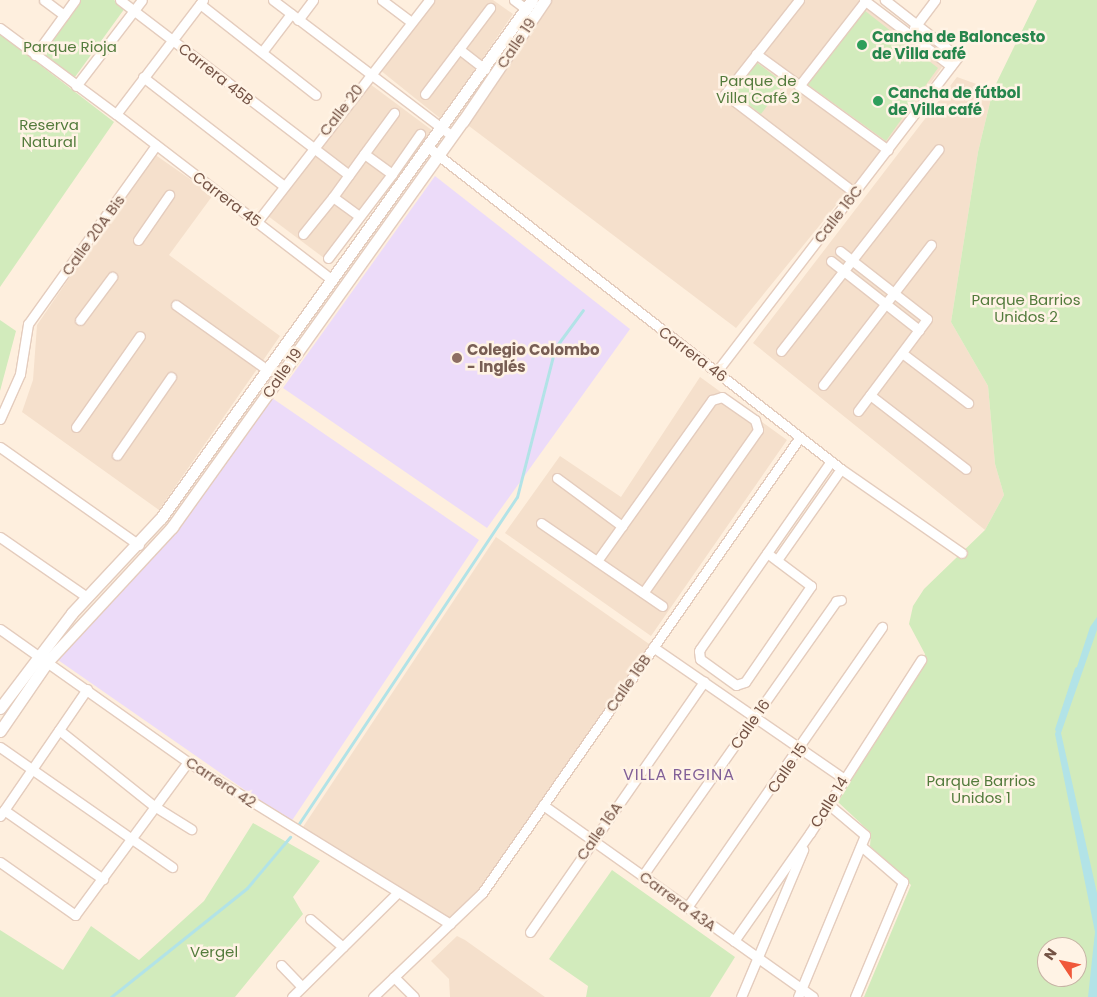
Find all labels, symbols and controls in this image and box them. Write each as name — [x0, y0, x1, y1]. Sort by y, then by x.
street label: Calle 19 — [493, 14, 539, 72]
place label: Cancha de Baloncesto de Villa café — [872, 27, 1045, 62]
park label: Parque Rioja — [23, 38, 117, 56]
street label: Carrera 45B — [175, 39, 257, 109]
marker: Cancha de Baloncesto de Villa café — [856, 39, 868, 51]
park label: Parque de Villa Café 3 — [716, 71, 800, 106]
street label: Calle 20 — [315, 81, 367, 139]
place label: Cancha de fútbol de Villa café — [888, 83, 1021, 118]
marker: Cancha de fútbol de Villa café — [872, 95, 884, 107]
park label: Reserva Natural — [19, 115, 79, 150]
street label: Carrera 45 — [189, 167, 265, 231]
street label: Calle 16C — [810, 182, 866, 246]
street label: Calle 20A Bis — [58, 191, 128, 279]
park label: Parque Barrios Unidos 2 — [971, 290, 1081, 325]
street label: Carrera 46 — [655, 322, 731, 386]
place label: Colegio Colombo - Inglés — [467, 340, 600, 375]
street label: Calle 19 — [258, 345, 306, 401]
marker: Colegio Colombo - Inglés — [451, 352, 463, 364]
street label: Calle 16B — [602, 651, 654, 715]
street label: Calle 16 — [726, 696, 774, 752]
street label: Calle 15 — [763, 740, 811, 796]
street label: Carrera 42 — [183, 753, 259, 811]
district label: VILLA REGINA — [622, 765, 736, 785]
park label: Parque Barrios Unidos 1 — [926, 771, 1036, 806]
street label: Calle 14 — [806, 773, 852, 831]
street label: Calle 16A — [572, 798, 626, 864]
street label: Carrera 43A — [636, 867, 720, 935]
north arrow — [1037, 937, 1087, 987]
park label: Vergel — [190, 943, 238, 961]
text: N — [1039, 944, 1062, 964]

